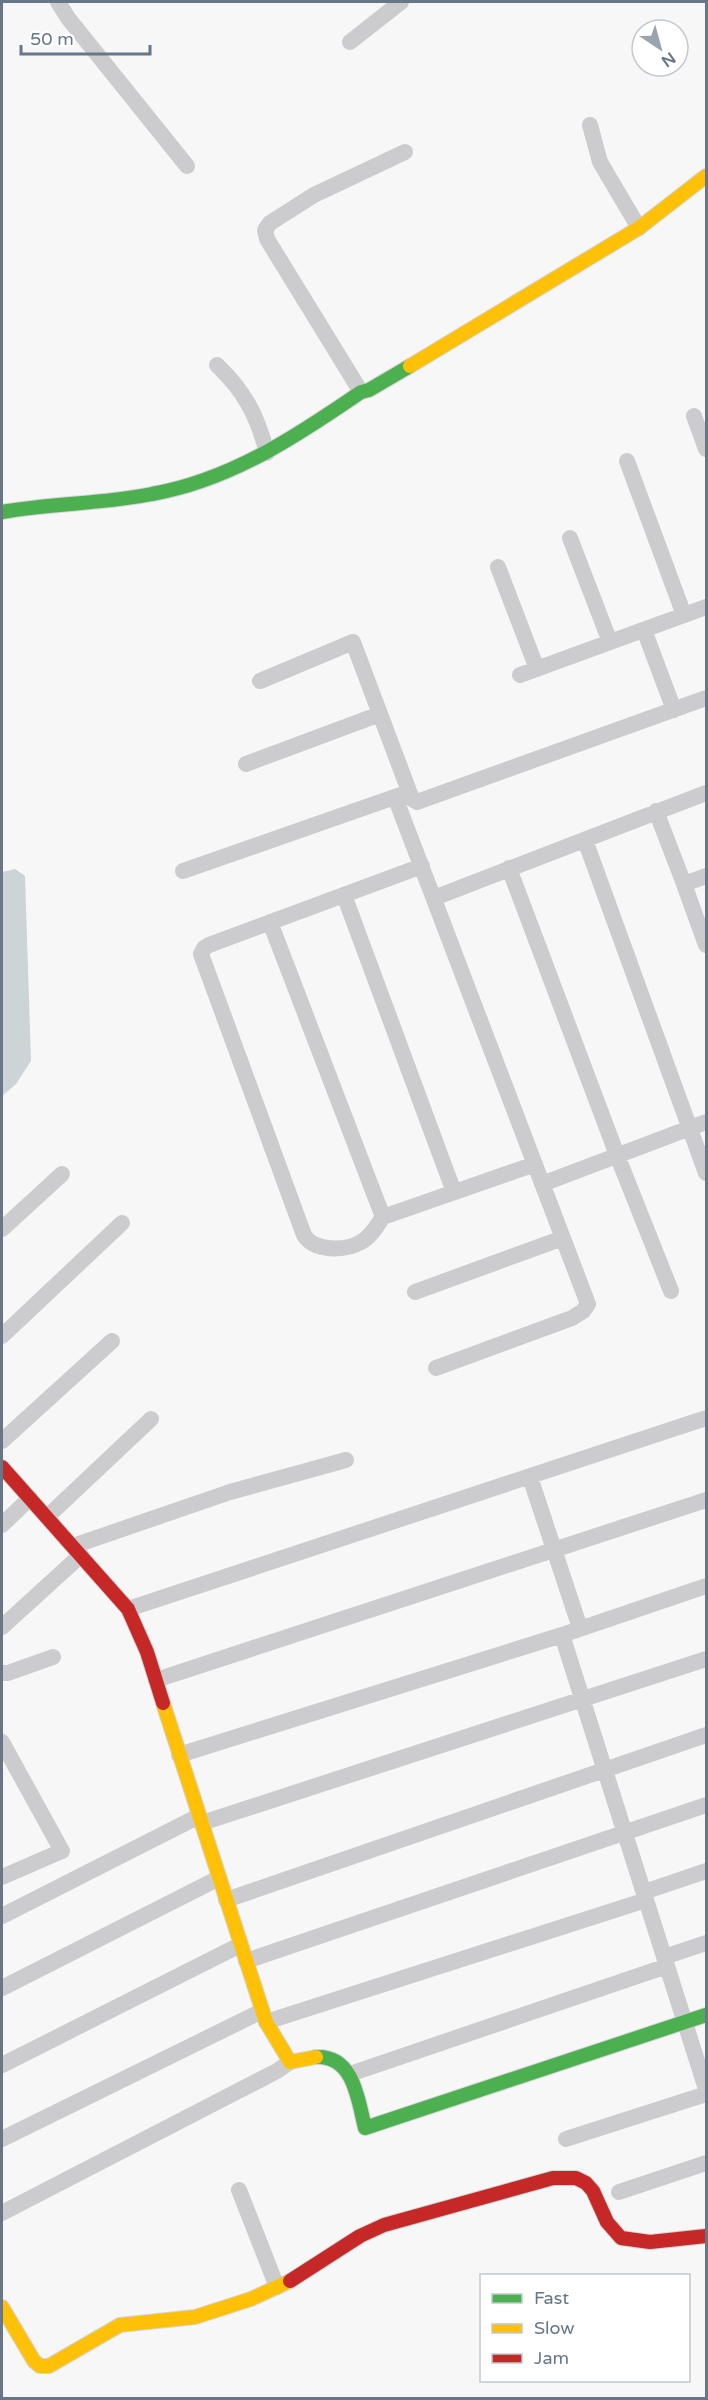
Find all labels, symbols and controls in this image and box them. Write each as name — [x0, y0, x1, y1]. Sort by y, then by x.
scale bar — [21, 18, 150, 56]
north arrow — [630, 18, 690, 78]
text: 50 m — [30, 28, 74, 50]
text: N — [657, 47, 679, 71]
legend — [480, 2274, 690, 2382]
text: Fast — [534, 2287, 569, 2309]
text: Slow — [534, 2317, 575, 2339]
text: Jam — [534, 2347, 569, 2369]

